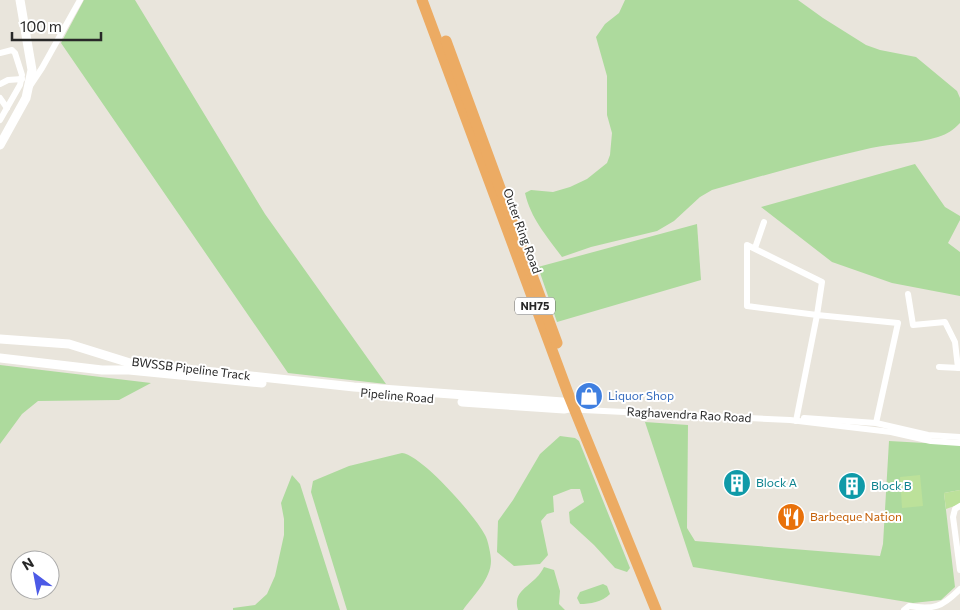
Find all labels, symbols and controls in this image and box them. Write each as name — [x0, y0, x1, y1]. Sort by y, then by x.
scale bar — [12, 10, 101, 42]
text: 100 m — [20, 17, 62, 35]
street label: Outer Ring Road — [501, 186, 545, 275]
road number: NH75 — [515, 298, 555, 314]
street label: BWSSB Pipeline Track — [131, 354, 252, 382]
shop icon: Liquor Shop — [574, 381, 604, 411]
street label: Pipeline Road — [360, 385, 434, 405]
place label: Liquor Shop — [608, 388, 674, 402]
street label: Raghavendra Rao Road — [626, 404, 752, 424]
building icon: Block A — [722, 468, 752, 498]
building icon: Block B — [837, 471, 867, 501]
place label: Block A — [756, 475, 797, 489]
place label: Block B — [871, 478, 912, 492]
restaurant icon: Barbeque Nation — [776, 502, 806, 532]
place label: Barbeque Nation — [810, 509, 902, 523]
north arrow — [10, 550, 60, 600]
text: N — [19, 554, 37, 574]

